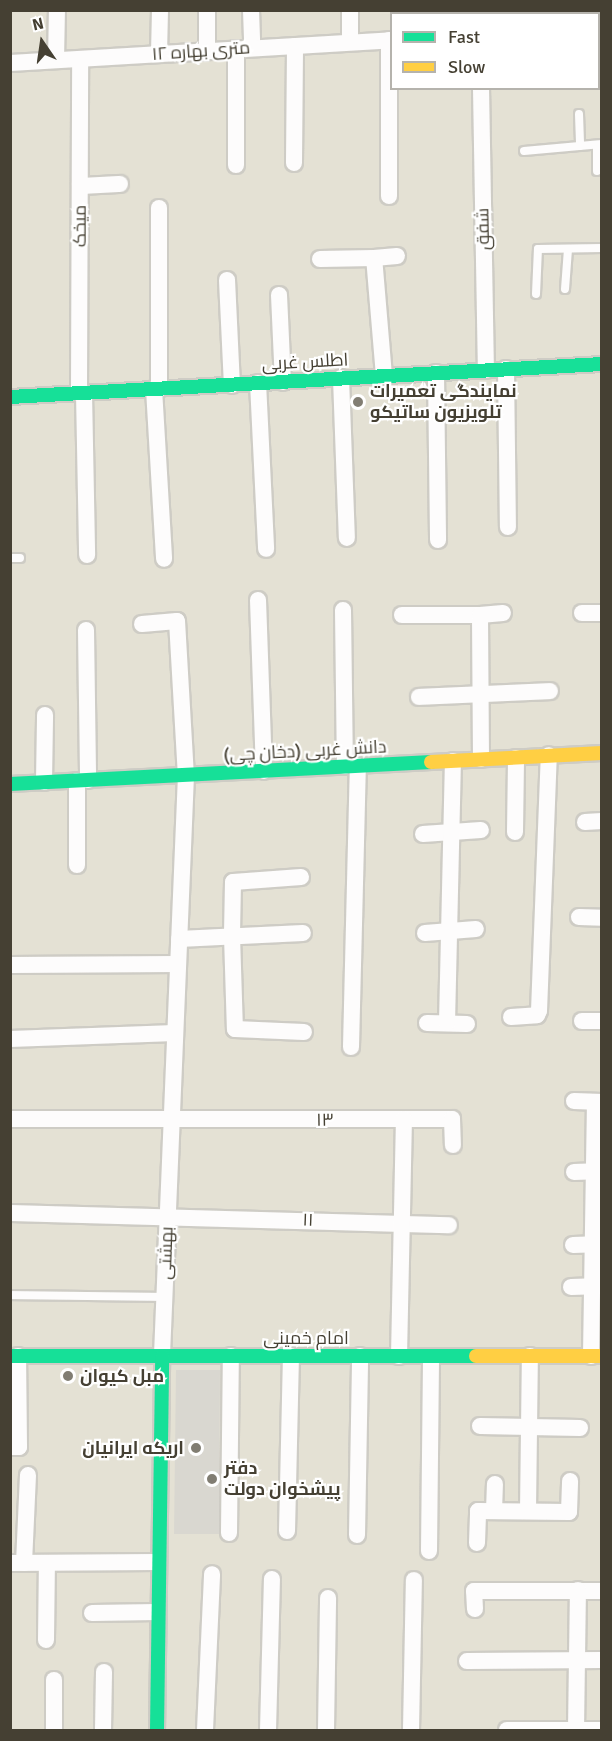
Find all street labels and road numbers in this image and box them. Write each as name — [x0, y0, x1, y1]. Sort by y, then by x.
street label: ۱۲ متری بهاره — [151, 37, 251, 65]
street label: میخک — [69, 205, 91, 247]
street label: شفق — [472, 208, 494, 250]
street label: اطلس غربی — [261, 349, 349, 375]
street label: دانش غربی (دخان چی) — [223, 736, 387, 766]
street label: ۱۳ — [316, 1109, 334, 1131]
street label: ۱۱ — [302, 1209, 314, 1231]
street label: بهشتی — [154, 1226, 178, 1280]
street label: امام خمینی — [263, 1327, 349, 1349]

